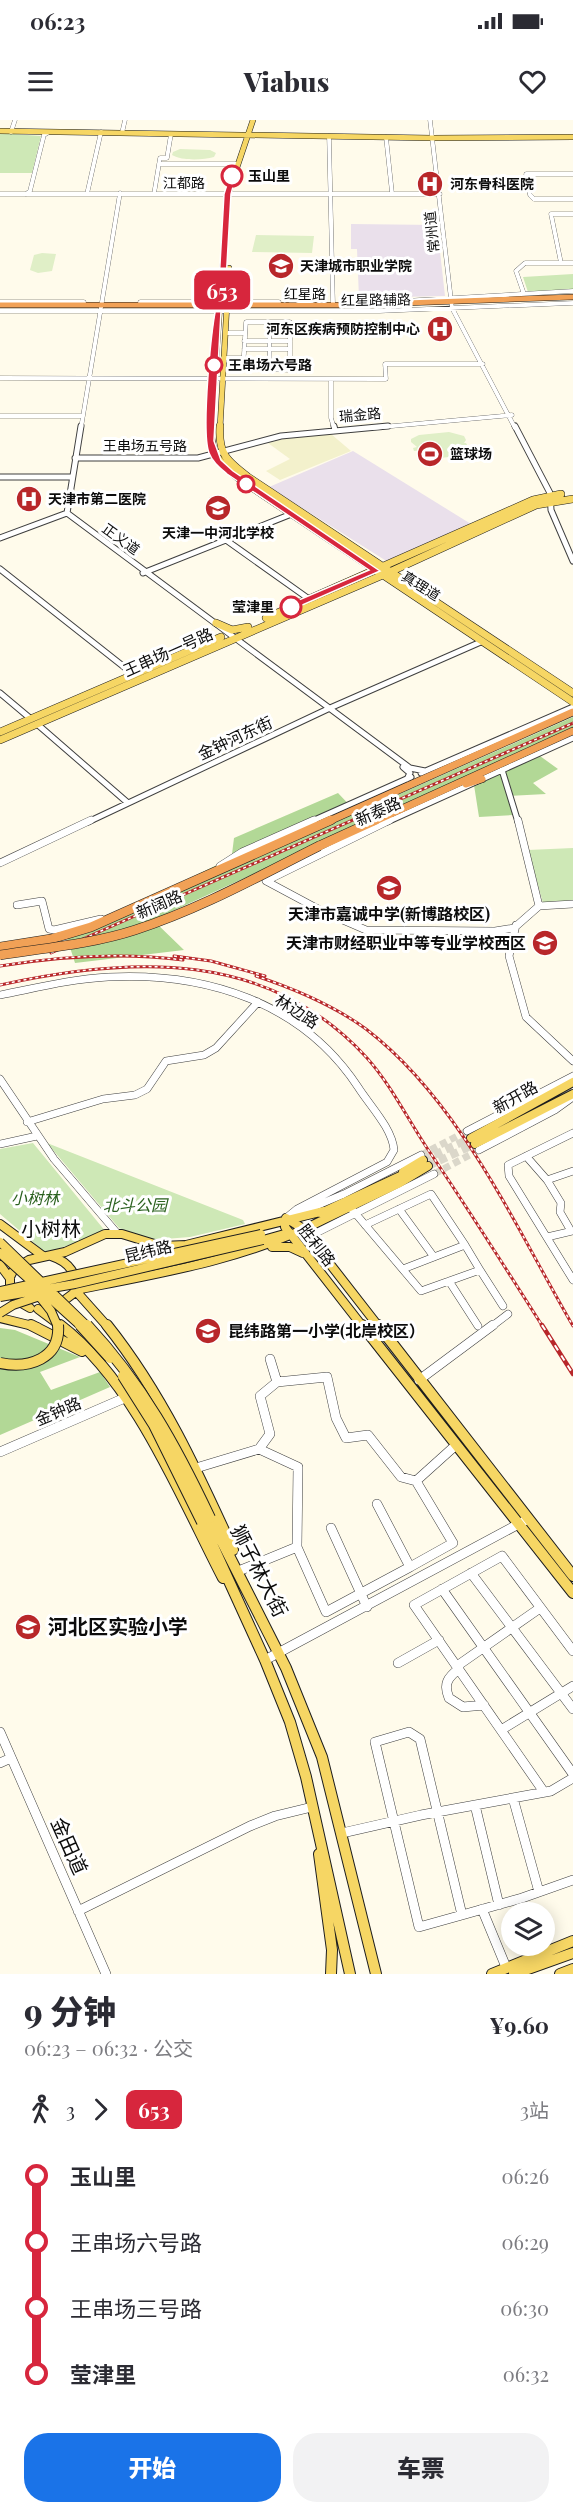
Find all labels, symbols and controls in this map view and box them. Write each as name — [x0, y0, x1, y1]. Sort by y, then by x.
text: 06:23 — [30, 6, 85, 36]
text: Viabus — [244, 63, 329, 99]
icon: menu — [24, 65, 57, 98]
icon: heart — [516, 65, 549, 98]
marker: 玉山里 — [221, 165, 243, 187]
place label: 玉山里 — [248, 166, 290, 185]
hospital icon: 河东骨科医院 — [415, 169, 445, 199]
street label: 江都路 — [163, 173, 205, 192]
place label: 河东骨科医院 — [450, 174, 534, 193]
street label: 常州道 — [420, 210, 443, 254]
school or university icon: 天津城市职业学院 — [266, 251, 296, 281]
place label: 天津城市职业学院 — [300, 256, 412, 275]
line badge: 653 — [188, 270, 256, 310]
text: 653 — [206, 276, 238, 304]
street label: 红星路 — [284, 284, 326, 303]
street label: 红星路辅路 — [341, 289, 411, 310]
hospital icon: 河东区疾病预防控制中心 — [425, 314, 455, 344]
place label: 河东区疾病预防控制中心 — [266, 319, 420, 338]
place label: 王串场六号路 — [228, 355, 312, 374]
marker: 王串场六号路 — [205, 356, 223, 374]
street label: 瑞金路 — [338, 403, 382, 426]
street label: 王串场五号路 — [103, 436, 187, 455]
sports icon: 篮球场 — [415, 439, 445, 469]
place label: 篮球场 — [450, 444, 492, 463]
unlabelled marker — [237, 475, 255, 493]
hospital icon: 天津市第二医院 — [14, 484, 44, 514]
place label: 天津市第二医院 — [48, 489, 146, 508]
school or university icon: 天津一中河北学校 — [203, 493, 233, 523]
street label: 正义道 — [99, 519, 144, 559]
place label: 天津一中河北学校 — [162, 523, 274, 542]
street label: 真理道 — [398, 566, 444, 605]
marker: 莹津里 — [280, 596, 302, 618]
place label: 莹津里 — [232, 597, 274, 616]
street label: 王串场一号路 — [120, 622, 216, 681]
street label: 金钟河东街 — [194, 711, 275, 764]
street label: 新泰路 — [352, 791, 404, 830]
school or university icon: 天津市嘉诚中学(新博路校区) — [374, 873, 404, 903]
street label: 新阔路 — [133, 884, 185, 923]
place label: 天津市嘉诚中学(新博路校区) — [288, 903, 490, 924]
school or university icon: 天津市财经职业中等专业学校西区 — [530, 928, 560, 958]
place label: 天津市财经职业中等专业学校西区 — [286, 932, 526, 953]
street label: 林边路 — [271, 989, 323, 1032]
street label: 新开路 — [489, 1076, 541, 1117]
park label: 小树林 — [11, 1187, 61, 1208]
park label: 北斗公园 — [103, 1194, 169, 1215]
district label: 小树林 — [21, 1214, 81, 1241]
street label: 胜利路 — [294, 1219, 340, 1270]
street label: 昆纬路 — [122, 1235, 174, 1266]
school or university icon: 昆纬路第一小学(北岸校区） — [193, 1316, 223, 1346]
place label: 昆纬路第一小学(北岸校区） — [228, 1320, 425, 1341]
street label: 金钟路 — [32, 1391, 84, 1430]
street label: 狮子林大街 — [226, 1520, 295, 1621]
school or university icon: 河北区实验小学 — [13, 1612, 43, 1642]
place label: 河北区实验小学 — [48, 1612, 188, 1639]
street label: 金田道 — [46, 1812, 95, 1878]
map controls — [501, 1902, 555, 1956]
button: layers — [501, 1902, 555, 1956]
text: 9 分钟 — [24, 1988, 116, 2032]
text: ¥9.60 — [489, 2010, 549, 2040]
text: 06:23 – 06:32 · 公交 — [24, 2034, 193, 2061]
icon: walk — [24, 2093, 57, 2126]
icon: forward — [84, 2093, 117, 2126]
text: 653 — [138, 2095, 170, 2123]
text: 3 — [66, 2096, 75, 2123]
text: 3站 — [520, 2096, 549, 2123]
text: 玉山里 — [70, 2161, 136, 2191]
text: 06:26 — [501, 2162, 549, 2189]
text: 王串场六号路 — [70, 2227, 202, 2257]
text: 06:29 — [502, 2228, 549, 2255]
text: 王串场三号路 — [70, 2293, 202, 2323]
text: 06:30 — [500, 2294, 549, 2321]
text: 莹津里 — [70, 2359, 136, 2389]
text: 06:32 — [503, 2360, 549, 2387]
button: 开始 — [24, 2433, 281, 2502]
button: 车票 — [293, 2433, 549, 2502]

